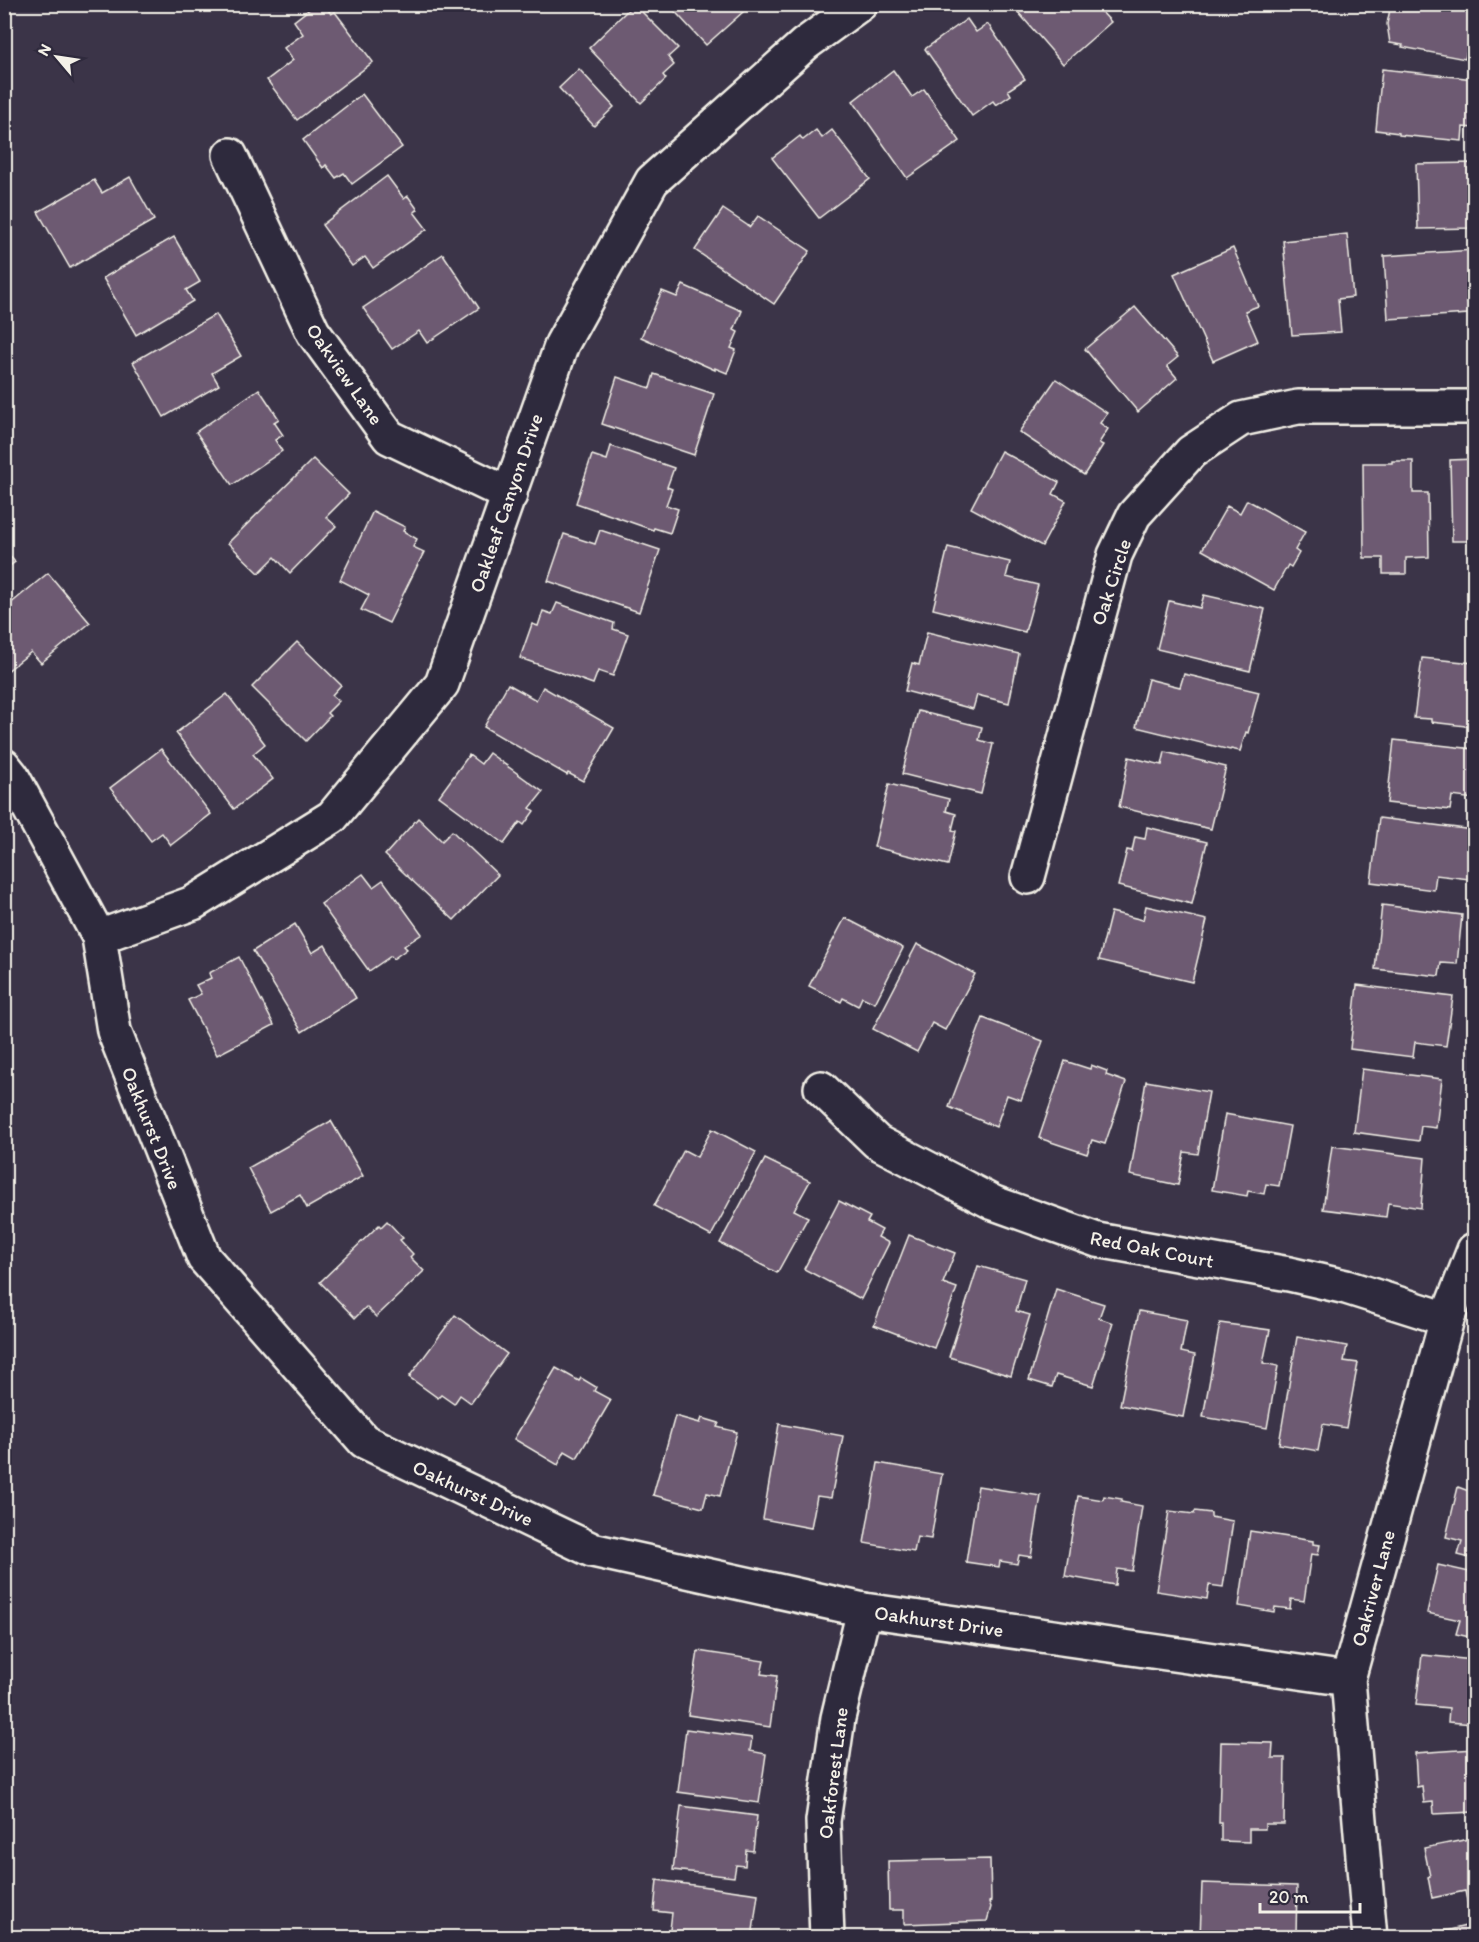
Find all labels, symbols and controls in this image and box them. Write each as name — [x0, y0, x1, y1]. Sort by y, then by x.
north arrow — [27, 27, 87, 87]
text: N — [33, 41, 55, 59]
street label: Oakview Lane — [301, 319, 389, 429]
street label: Oakleaf Canyon Drive — [464, 410, 548, 596]
street label: Oak Circle — [1086, 536, 1136, 628]
street label: Oakhurst Drive — [117, 1063, 187, 1193]
street label: Red Oak Court — [1088, 1225, 1216, 1273]
street label: Oakhurst Drive — [409, 1455, 537, 1531]
street label: Oakriver Lane — [1346, 1527, 1400, 1649]
street label: Oakhurst Drive — [873, 1600, 1005, 1642]
street label: Oakforest Lane — [813, 1706, 853, 1840]
scale bar — [1260, 1876, 1360, 1914]
text: 20 m — [1269, 1886, 1309, 1908]

